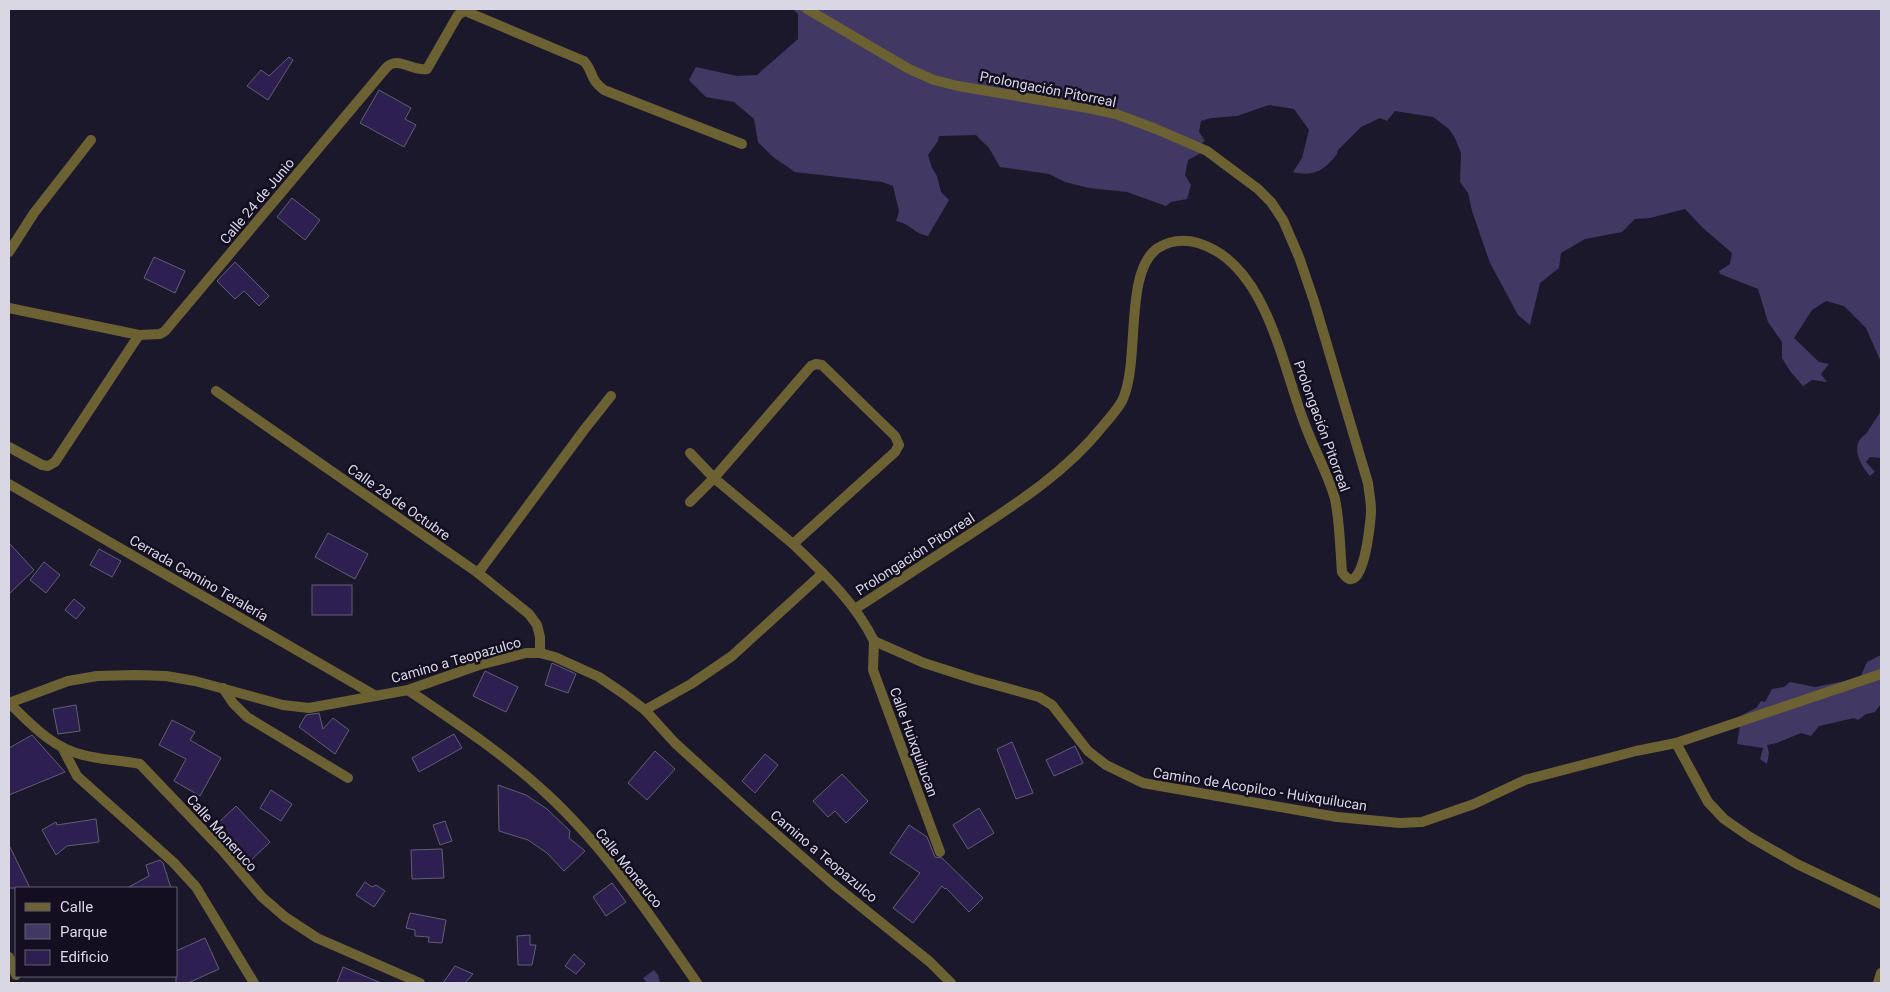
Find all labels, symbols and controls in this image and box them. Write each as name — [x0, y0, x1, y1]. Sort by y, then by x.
street label: Prolongación Pitorreal — [979, 68, 1117, 110]
street label: Calle 24 de Junio — [216, 155, 298, 247]
street label: Prolongación Pitorreal — [1291, 358, 1353, 494]
street label: Calle 28 de Octubre — [345, 461, 453, 543]
street label: Prolongación Pitorreal — [853, 510, 977, 598]
street label: Cerrada Camino Teralería — [127, 532, 271, 624]
street label: Camino a Teopazulco — [389, 634, 523, 686]
street label: Calle Huixquilucan — [887, 685, 941, 799]
street label: Camino de Acopilco - Huixquilucan — [1152, 764, 1368, 814]
street label: Calle Moneruco — [183, 791, 261, 875]
street label: Camino a Teopazulco — [767, 807, 881, 905]
street label: Calle Moneruco — [592, 825, 666, 911]
legend — [15, 887, 178, 977]
text: Calle — [60, 898, 93, 916]
text: Parque — [60, 923, 107, 941]
text: Edificio — [60, 948, 109, 966]

